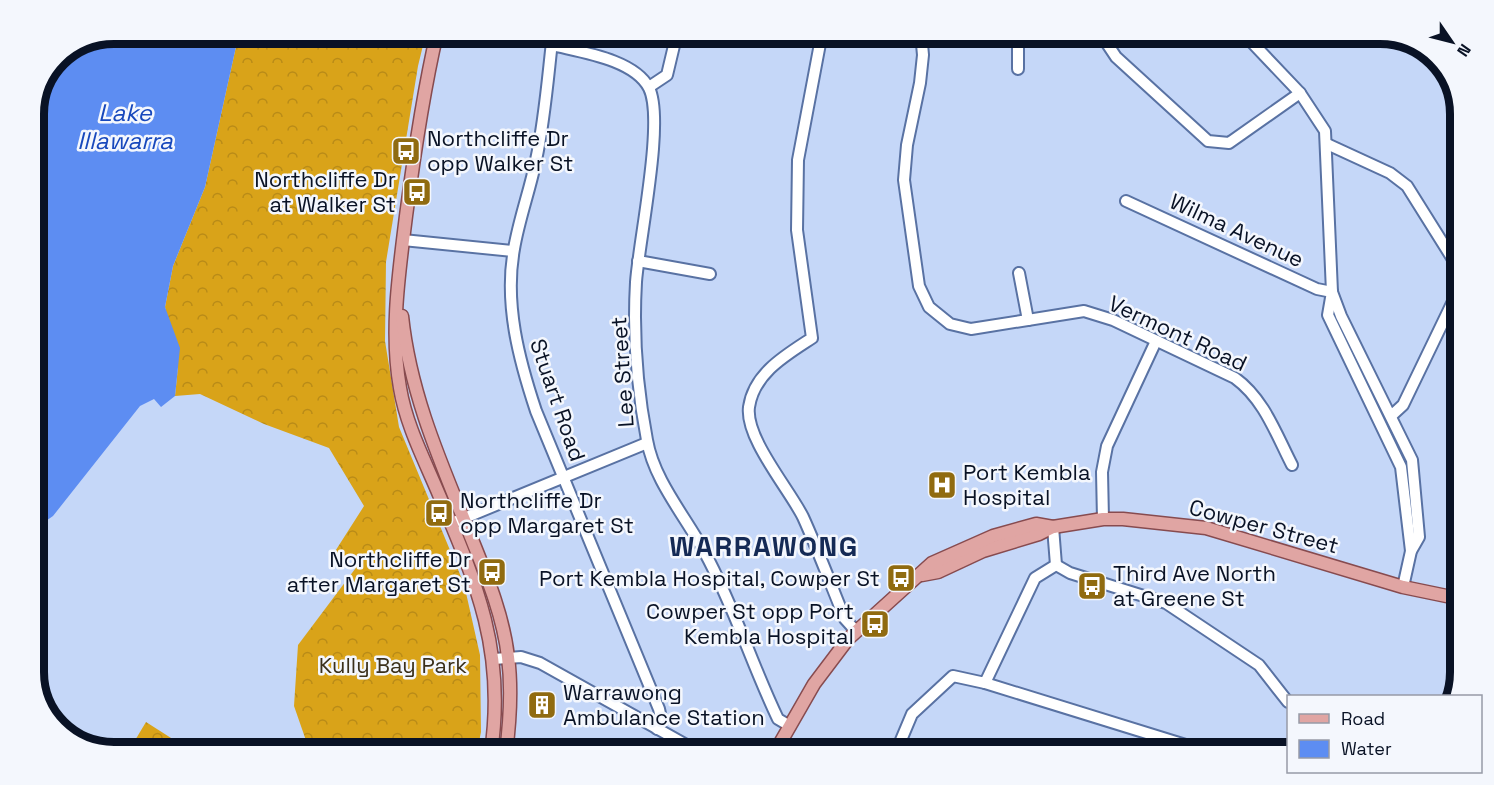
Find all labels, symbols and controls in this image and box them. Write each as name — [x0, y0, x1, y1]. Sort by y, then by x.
north arrow — [1422, 12, 1482, 72]
text: N — [1452, 40, 1476, 61]
water label: Lake Illawarra — [77, 97, 173, 156]
place label: Northcliffe Dr opp Walker St — [427, 124, 573, 177]
bus stop icon: Northcliffe Dr opp Walker St — [390, 135, 422, 167]
place label: Northcliffe Dr at Walker St — [254, 165, 396, 218]
bus stop icon: Northcliffe Dr at Walker St — [401, 176, 433, 208]
street label: Wilma Avenue — [1166, 187, 1308, 273]
street label: Vermont Road — [1104, 289, 1252, 377]
street label: Lee Street — [604, 316, 640, 428]
street label: Stuart Road — [524, 335, 592, 465]
place label: Port Kembla Hospital — [963, 458, 1091, 511]
hospital icon: Port Kembla Hospital — [926, 469, 958, 501]
place label: Northcliffe Dr opp Margaret St — [460, 486, 634, 539]
street label: Cowper Street — [1186, 493, 1342, 559]
bus stop icon: Northcliffe Dr opp Margaret St — [423, 497, 455, 529]
district label: WARRAWONG — [669, 528, 859, 564]
place label: Northcliffe Dr after Margaret St — [287, 545, 471, 598]
bus stop icon: Northcliffe Dr after Margaret St — [476, 556, 508, 588]
place label: Third Ave North at Greene St — [1113, 559, 1276, 612]
bus stop icon: Port Kembla Hospital, Cowper St — [885, 562, 917, 594]
place label: Port Kembla Hospital, Cowper St — [539, 564, 880, 592]
bus stop icon: Third Ave North at Greene St — [1076, 570, 1108, 602]
place label: Cowper St opp Port Kembla Hospital — [646, 597, 854, 650]
bus stop icon: Cowper St opp Port Kembla Hospital — [859, 608, 891, 640]
park label: Kully Bay Park — [319, 651, 467, 679]
place label: Warrawong Ambulance Station — [563, 678, 765, 731]
building icon: Warrawong Ambulance Station — [526, 689, 558, 721]
legend — [1287, 695, 1482, 773]
text: Road — [1341, 707, 1385, 730]
text: Water — [1341, 737, 1392, 760]

